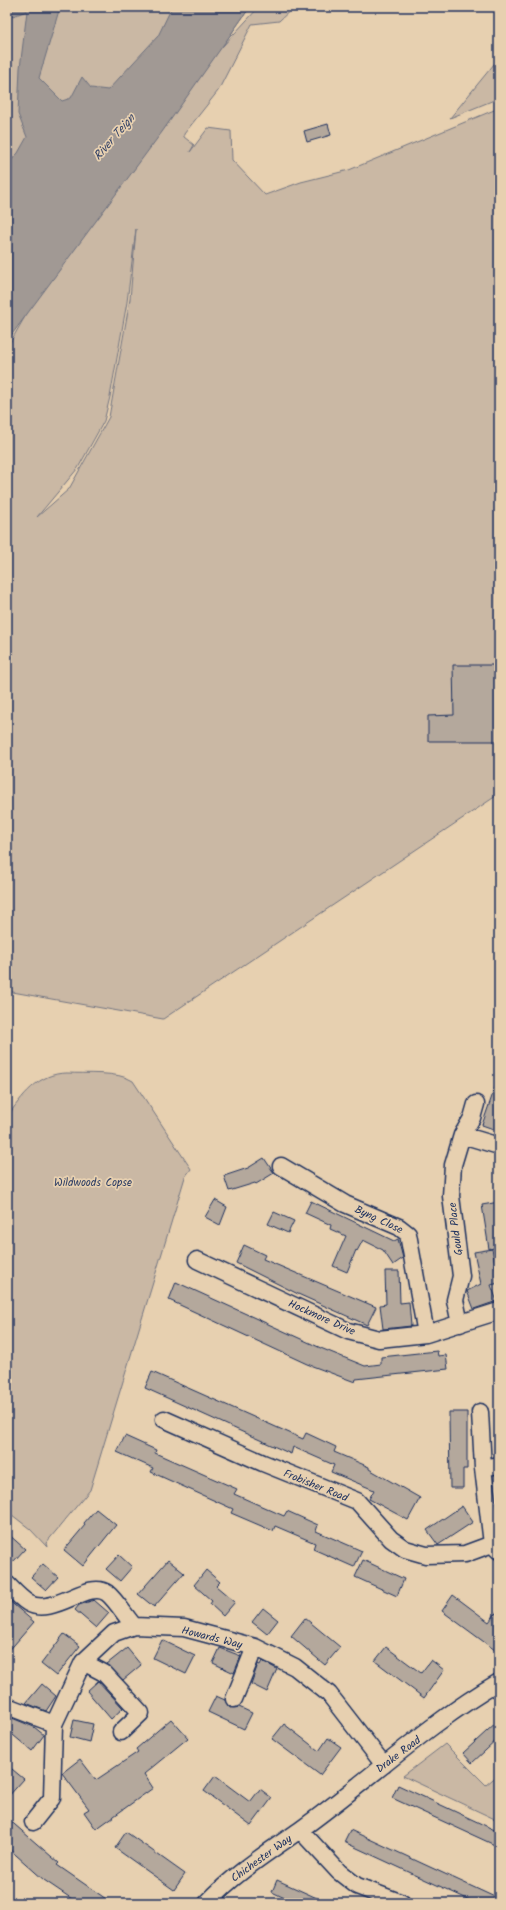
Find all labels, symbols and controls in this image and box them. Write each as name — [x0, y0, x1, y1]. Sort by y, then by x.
water label: River Teign — [89, 109, 141, 165]
park label: Wildwoods Copse — [54, 1174, 132, 1192]
street label: Byng Close — [351, 1201, 406, 1239]
street label: Gould Place — [444, 1201, 468, 1256]
street label: Hockmore Drive — [285, 1295, 358, 1341]
street label: Frobisher Road — [281, 1465, 351, 1507]
street label: Howards Way — [179, 1622, 245, 1654]
street label: Drake Road — [372, 1732, 425, 1778]
street label: Chichester Way — [227, 1830, 297, 1887]

